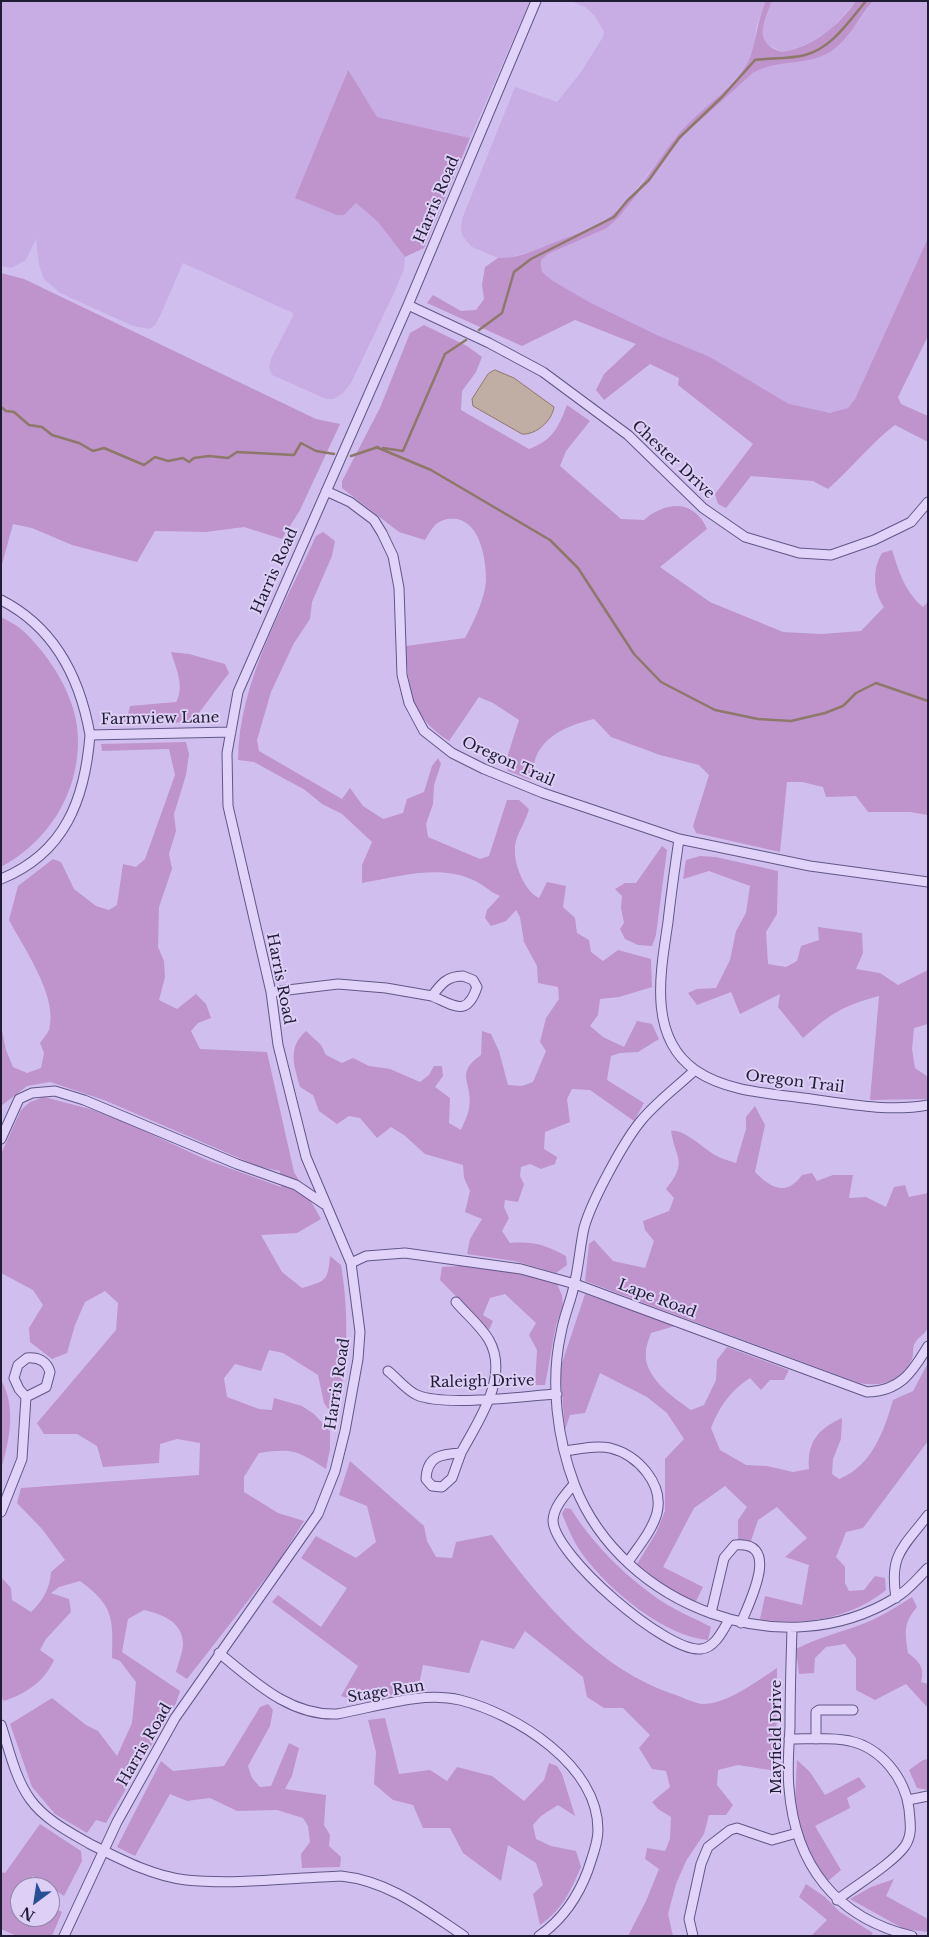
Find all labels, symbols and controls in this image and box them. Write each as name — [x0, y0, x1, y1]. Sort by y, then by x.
street label: Harris Road — [411, 154, 463, 246]
street label: Chester Drive — [628, 417, 718, 503]
street label: Harris Road — [248, 525, 302, 617]
street label: Farmview Lane — [101, 709, 219, 729]
street label: Oregon Trail — [459, 734, 557, 790]
street label: Harris Road — [262, 932, 298, 1026]
street label: Oregon Trail — [744, 1067, 846, 1097]
street label: Lape Road — [615, 1276, 699, 1322]
street label: Harris Road — [322, 1337, 354, 1431]
street label: Raleigh Drive — [429, 1372, 535, 1392]
street label: Stage Run — [346, 1677, 426, 1707]
street label: Mayfield Drive — [768, 1680, 786, 1794]
street label: Harris Road — [114, 1700, 176, 1790]
north arrow — [10, 1877, 60, 1927]
text: N — [18, 1903, 38, 1925]

